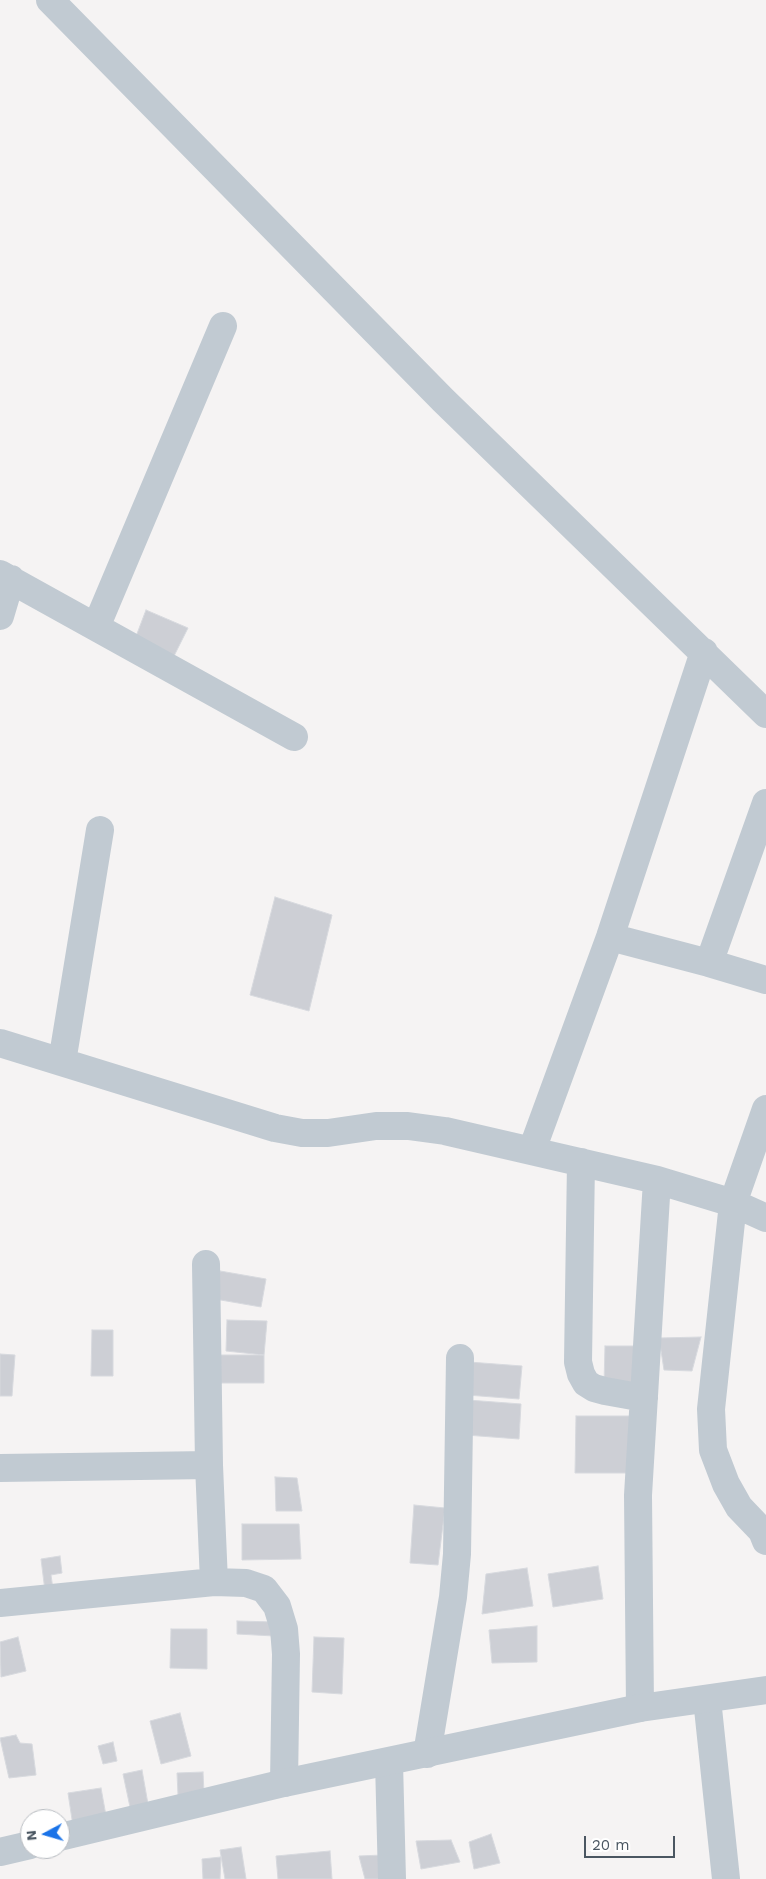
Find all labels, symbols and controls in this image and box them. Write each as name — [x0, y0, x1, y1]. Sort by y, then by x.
north arrow — [20, 1809, 70, 1859]
scale bar — [586, 1826, 677, 1858]
text: N — [23, 1829, 40, 1841]
text: 20 m — [592, 1836, 630, 1854]

